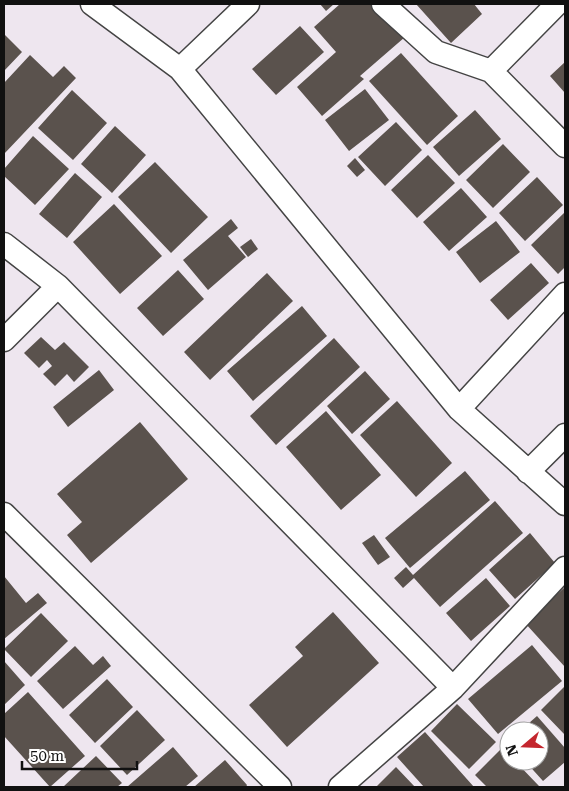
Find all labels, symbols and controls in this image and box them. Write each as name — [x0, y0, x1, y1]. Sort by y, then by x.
north arrow — [499, 721, 549, 771]
scale bar — [22, 738, 138, 770]
text: N — [502, 742, 521, 758]
text: 50 m — [30, 747, 65, 765]

